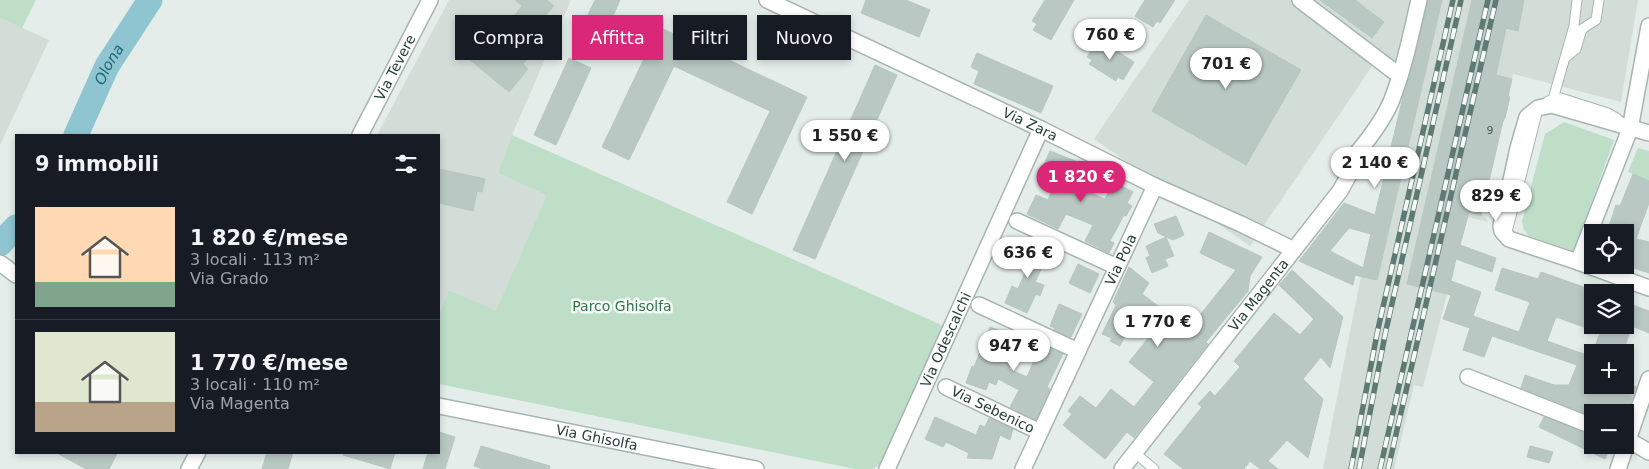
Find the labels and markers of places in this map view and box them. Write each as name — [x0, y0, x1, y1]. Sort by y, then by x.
pin: 760 € — [1075, 18, 1145, 61]
pin: 701 € — [1191, 48, 1261, 90]
pin: 1 550 € — [799, 120, 891, 162]
pin: 2 140 € — [1329, 146, 1421, 189]
pin: 1 820 € — [1035, 160, 1127, 203]
pin: 829 € — [1461, 180, 1531, 222]
pin: 636 € — [993, 236, 1063, 279]
pin: 1 770 € — [1112, 306, 1204, 348]
pin: 947 € — [979, 330, 1049, 372]

